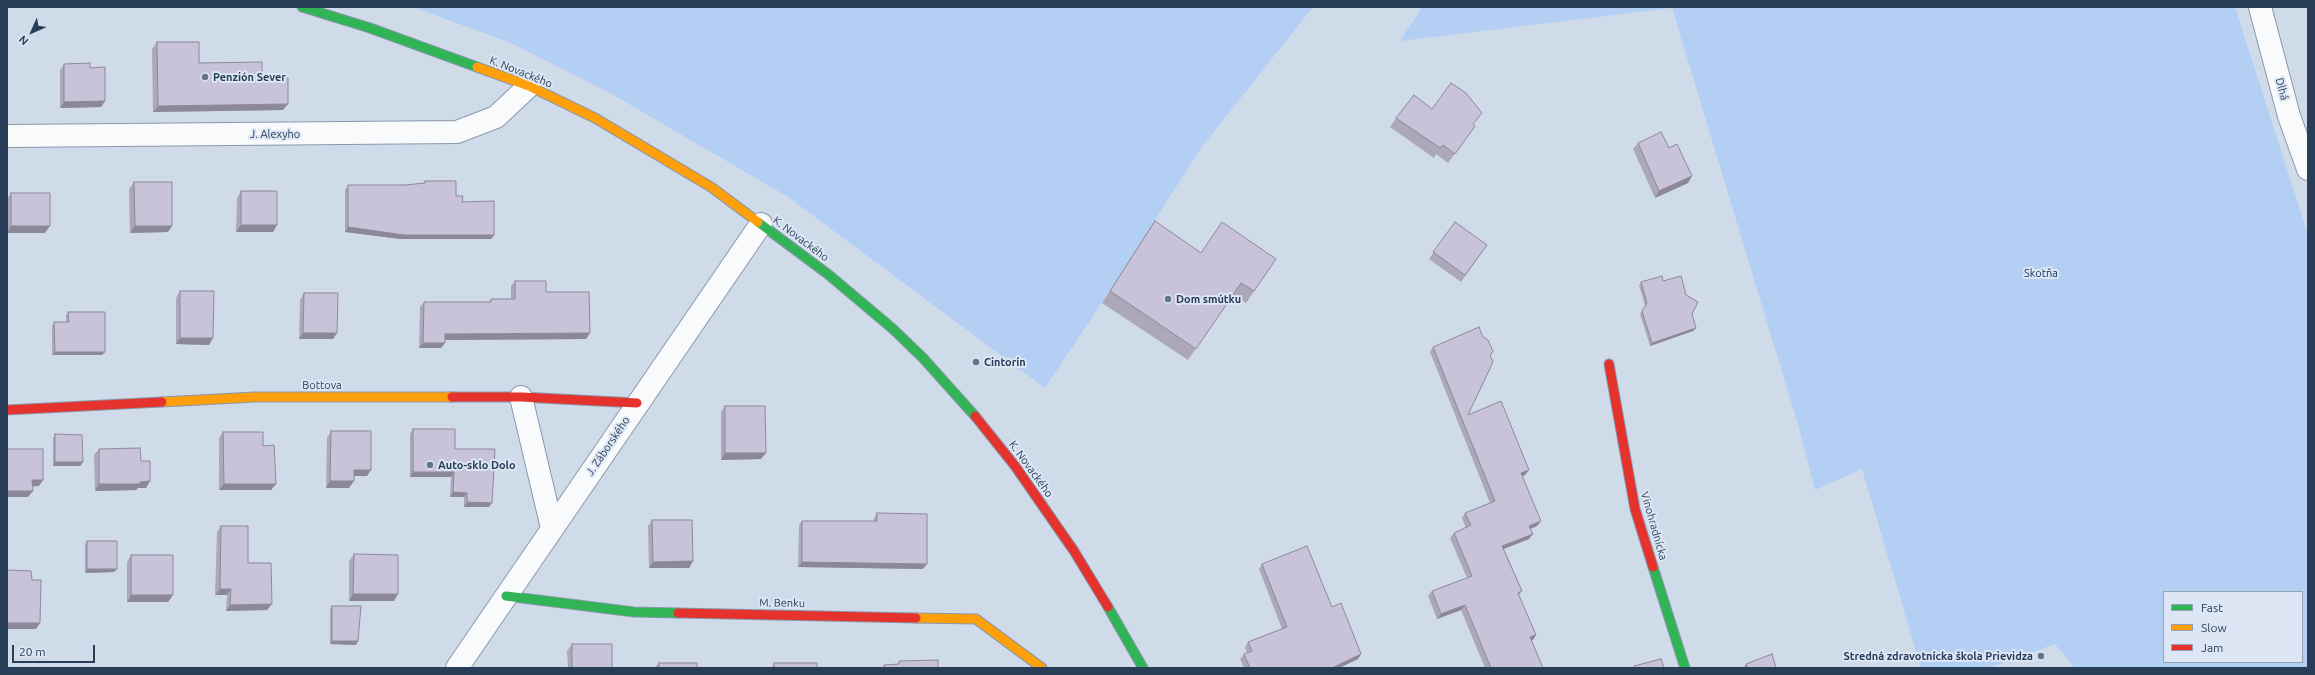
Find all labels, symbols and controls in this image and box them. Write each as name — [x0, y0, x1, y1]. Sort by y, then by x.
north arrow — [12, 12, 52, 52]
text: N — [16, 33, 31, 48]
street label: K. Novackého — [488, 53, 554, 91]
place label: Penzión Sever — [213, 70, 286, 84]
marker: Penzión Sever — [200, 72, 210, 82]
street label: Dlhá — [2273, 76, 2291, 102]
street label: J. Alexyho — [250, 127, 300, 141]
street label: K. Novackého — [770, 214, 832, 264]
park label: Skotňa — [2024, 266, 2058, 280]
place label: Dom smútku — [1176, 292, 1241, 306]
marker: Dom smútku — [1163, 294, 1173, 304]
place label: Cintorín — [984, 355, 1026, 369]
marker: Cintorín — [971, 357, 981, 367]
street label: Bottova — [302, 378, 342, 392]
street label: J. Záborského — [583, 414, 633, 478]
street label: K. Novackého — [1006, 438, 1056, 500]
place label: Auto-sklo Dolo — [438, 458, 516, 472]
marker: Auto-sklo Dolo — [425, 460, 435, 470]
street label: Vinohradnícka — [1638, 490, 1670, 562]
legend — [2163, 591, 2303, 663]
street label: M. Benku — [759, 596, 805, 610]
text: Fast — [2201, 601, 2223, 614]
text: Slow — [2201, 621, 2227, 634]
scale bar — [14, 637, 97, 663]
text: Jam — [2201, 641, 2223, 654]
text: 20 m — [19, 645, 46, 658]
place label: Stredná zdravotnícka škola Prievidza — [1844, 649, 2033, 663]
marker: Stredná zdravotnícka škola Prievidza — [2036, 651, 2046, 661]

